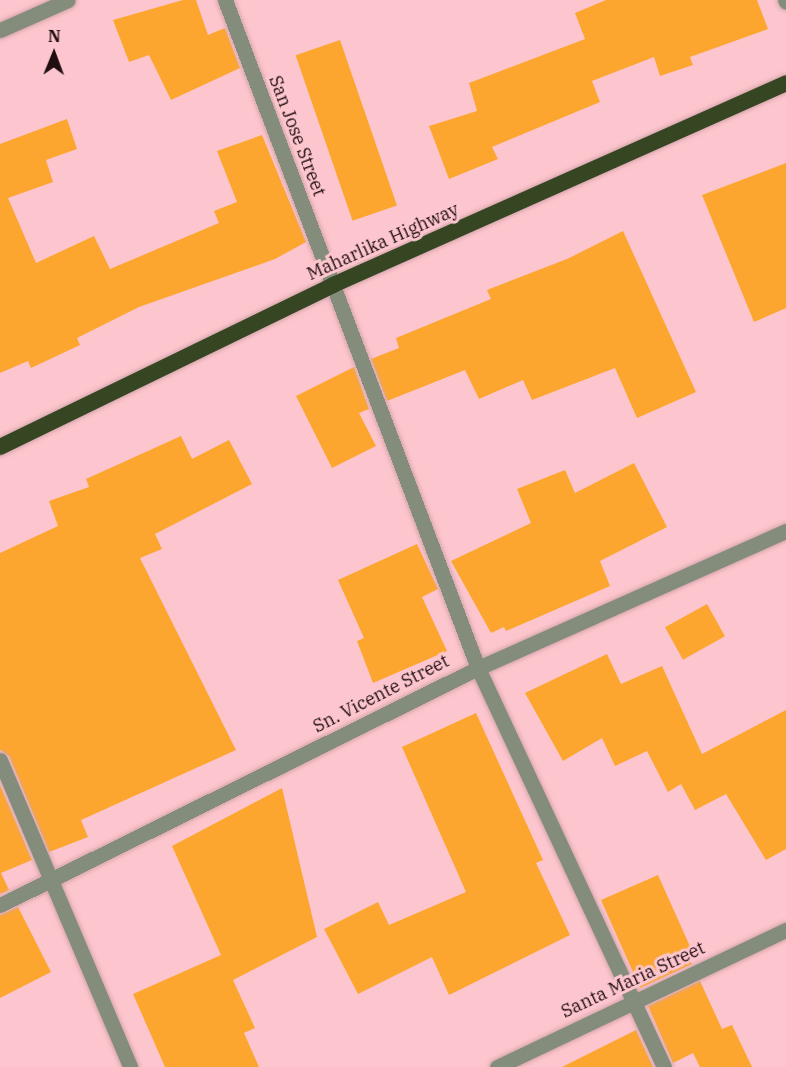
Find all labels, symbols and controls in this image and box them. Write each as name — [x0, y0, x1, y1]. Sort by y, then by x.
north arrow — [24, 24, 84, 84]
text: N — [48, 26, 61, 46]
street label: San Jose Street — [264, 73, 330, 199]
street label: Maharlika Highway — [304, 199, 462, 285]
street label: Sn. Vicente Street — [309, 650, 453, 738]
street label: Santa Maria Street — [558, 937, 708, 1023]

